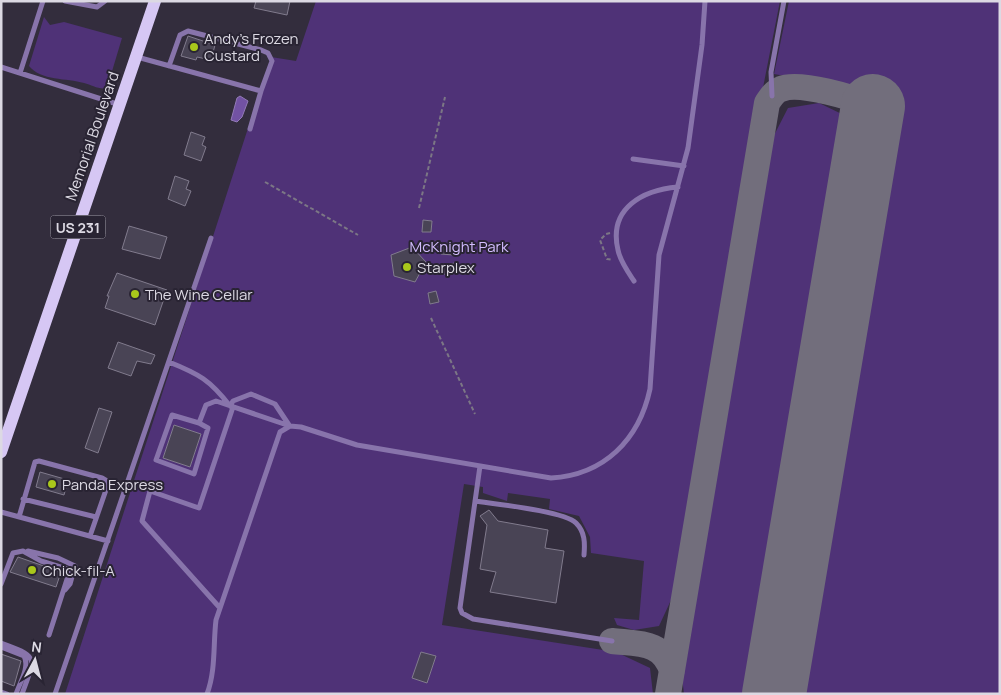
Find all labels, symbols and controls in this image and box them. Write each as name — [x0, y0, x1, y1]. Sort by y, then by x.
place label: Andy's Frozen Custard — [204, 28, 298, 66]
marker: Andy's Frozen Custard — [188, 41, 200, 53]
street label: Memorial Boulevard — [60, 69, 124, 203]
road number: US 231 — [50, 216, 106, 238]
park label: McKnight Park — [410, 236, 509, 257]
place label: Starplex — [417, 257, 475, 278]
marker: Starplex — [401, 261, 413, 273]
place label: The Wine Cellar — [145, 284, 253, 305]
marker: The Wine Cellar — [129, 288, 141, 300]
place label: Panda Express — [62, 474, 163, 495]
marker: Panda Express — [46, 478, 58, 490]
place label: Chick-fil-A — [42, 560, 115, 581]
marker: Chick-fil-A — [26, 564, 38, 576]
north arrow — [10, 635, 60, 685]
text: N — [30, 637, 43, 657]

